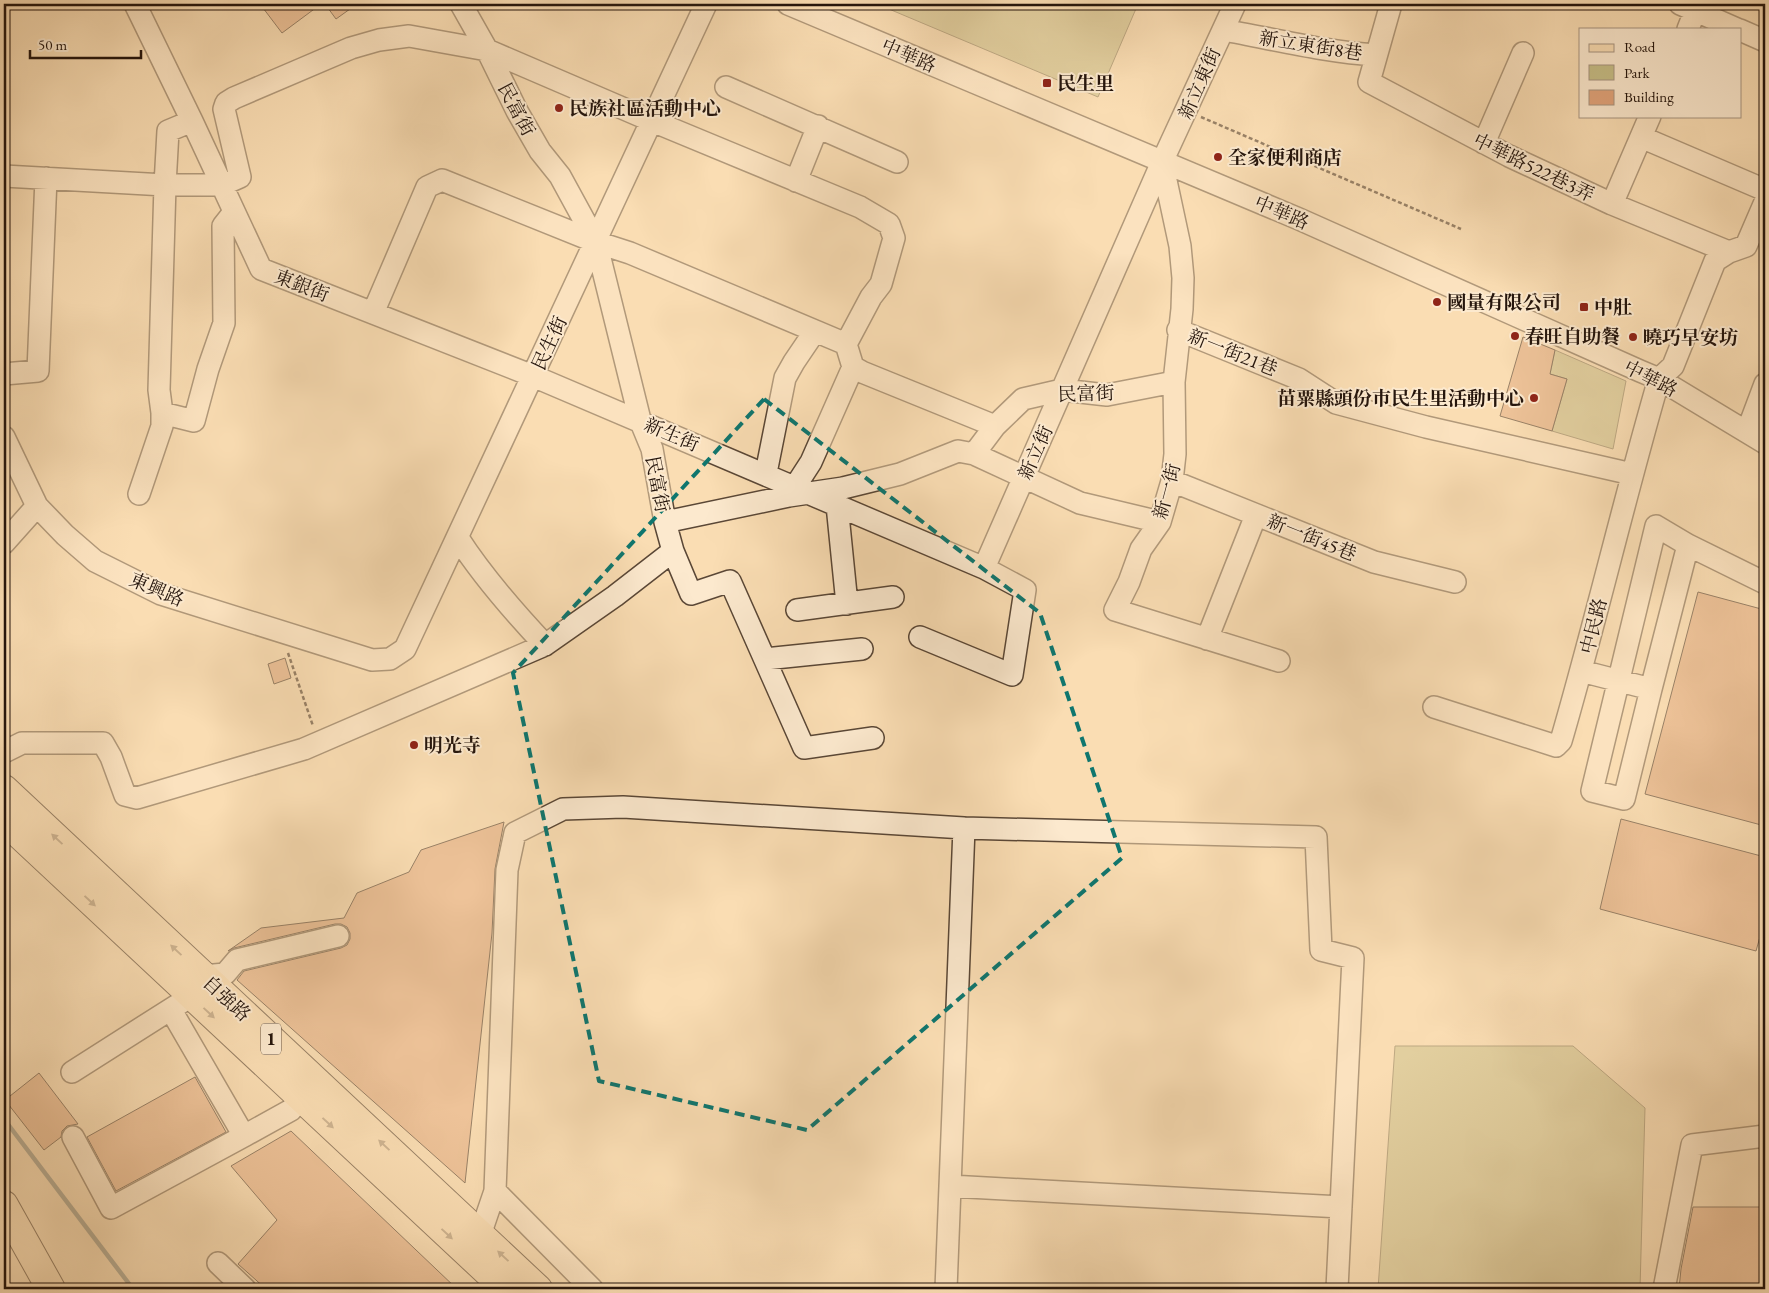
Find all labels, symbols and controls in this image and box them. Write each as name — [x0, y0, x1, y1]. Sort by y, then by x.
street label: 新立東街8巷 — [1258, 25, 1364, 66]
scale bar — [30, 28, 141, 60]
legend — [1579, 28, 1742, 118]
street label: 中華路 — [878, 33, 940, 78]
text: 50 m — [38, 35, 67, 54]
text: Road — [1624, 37, 1656, 56]
street label: 新立東街 — [1173, 43, 1226, 123]
text: Park — [1624, 63, 1651, 82]
place label: 民生里 — [1057, 71, 1114, 96]
marker: 民生里 — [1041, 77, 1053, 89]
street label: 民富街 — [492, 78, 541, 140]
text: Building — [1624, 87, 1674, 106]
place label: 民族社區活動中心 — [569, 96, 721, 121]
marker: 民族社區活動中心 — [553, 102, 565, 114]
street label: 中華路522巷3弄 — [1469, 127, 1598, 208]
place label: 全家便利商店 — [1228, 145, 1342, 170]
marker: 全家便利商店 — [1212, 151, 1224, 163]
street label: 中華路 — [1251, 190, 1313, 235]
street label: 東銀街 — [271, 264, 333, 307]
place label: 國量有限公司 — [1447, 290, 1561, 315]
place label: 中肚 — [1594, 295, 1632, 320]
marker: 國量有限公司 — [1431, 296, 1443, 308]
marker: 中肚 — [1578, 301, 1590, 313]
street label: 民生街 — [526, 312, 573, 374]
street label: 新一街21巷 — [1184, 323, 1281, 382]
place label: 春旺自助餐 — [1525, 324, 1620, 349]
place label: 曉巧早安坊 — [1643, 325, 1738, 350]
marker: 春旺自助餐 — [1509, 330, 1521, 342]
marker: 曉巧早安坊 — [1627, 331, 1639, 343]
street label: 中華路 — [1620, 354, 1682, 403]
street label: 民富街 — [1057, 380, 1115, 407]
place label: 苗粟縣頭份巿民生里活動中心 — [1277, 386, 1524, 411]
marker: 苗粟縣頭份巿民生里活動中心 — [1528, 392, 1540, 404]
street label: 新生街 — [641, 412, 703, 457]
street label: 新立街 — [1012, 421, 1058, 483]
street label: 民富街 — [640, 454, 675, 514]
street label: 新一街 — [1147, 460, 1186, 522]
street label: 新一街45巷 — [1263, 508, 1360, 567]
street label: 東興路 — [126, 567, 188, 612]
street label: 中民路 — [1574, 595, 1613, 657]
place label: 明光寺 — [424, 733, 481, 758]
marker: 明光寺 — [408, 739, 420, 751]
one-way arrow — [52, 833, 64, 845]
one-way arrow — [84, 895, 96, 907]
one-way arrow — [170, 944, 182, 956]
street label: 自強路 — [197, 970, 256, 1027]
one-way arrow — [202, 1007, 214, 1019]
road number: 1 — [261, 1024, 281, 1054]
one-way arrow — [321, 1117, 333, 1129]
one-way arrow — [378, 1139, 390, 1151]
one-way arrow — [441, 1228, 453, 1240]
one-way arrow — [497, 1250, 509, 1262]

